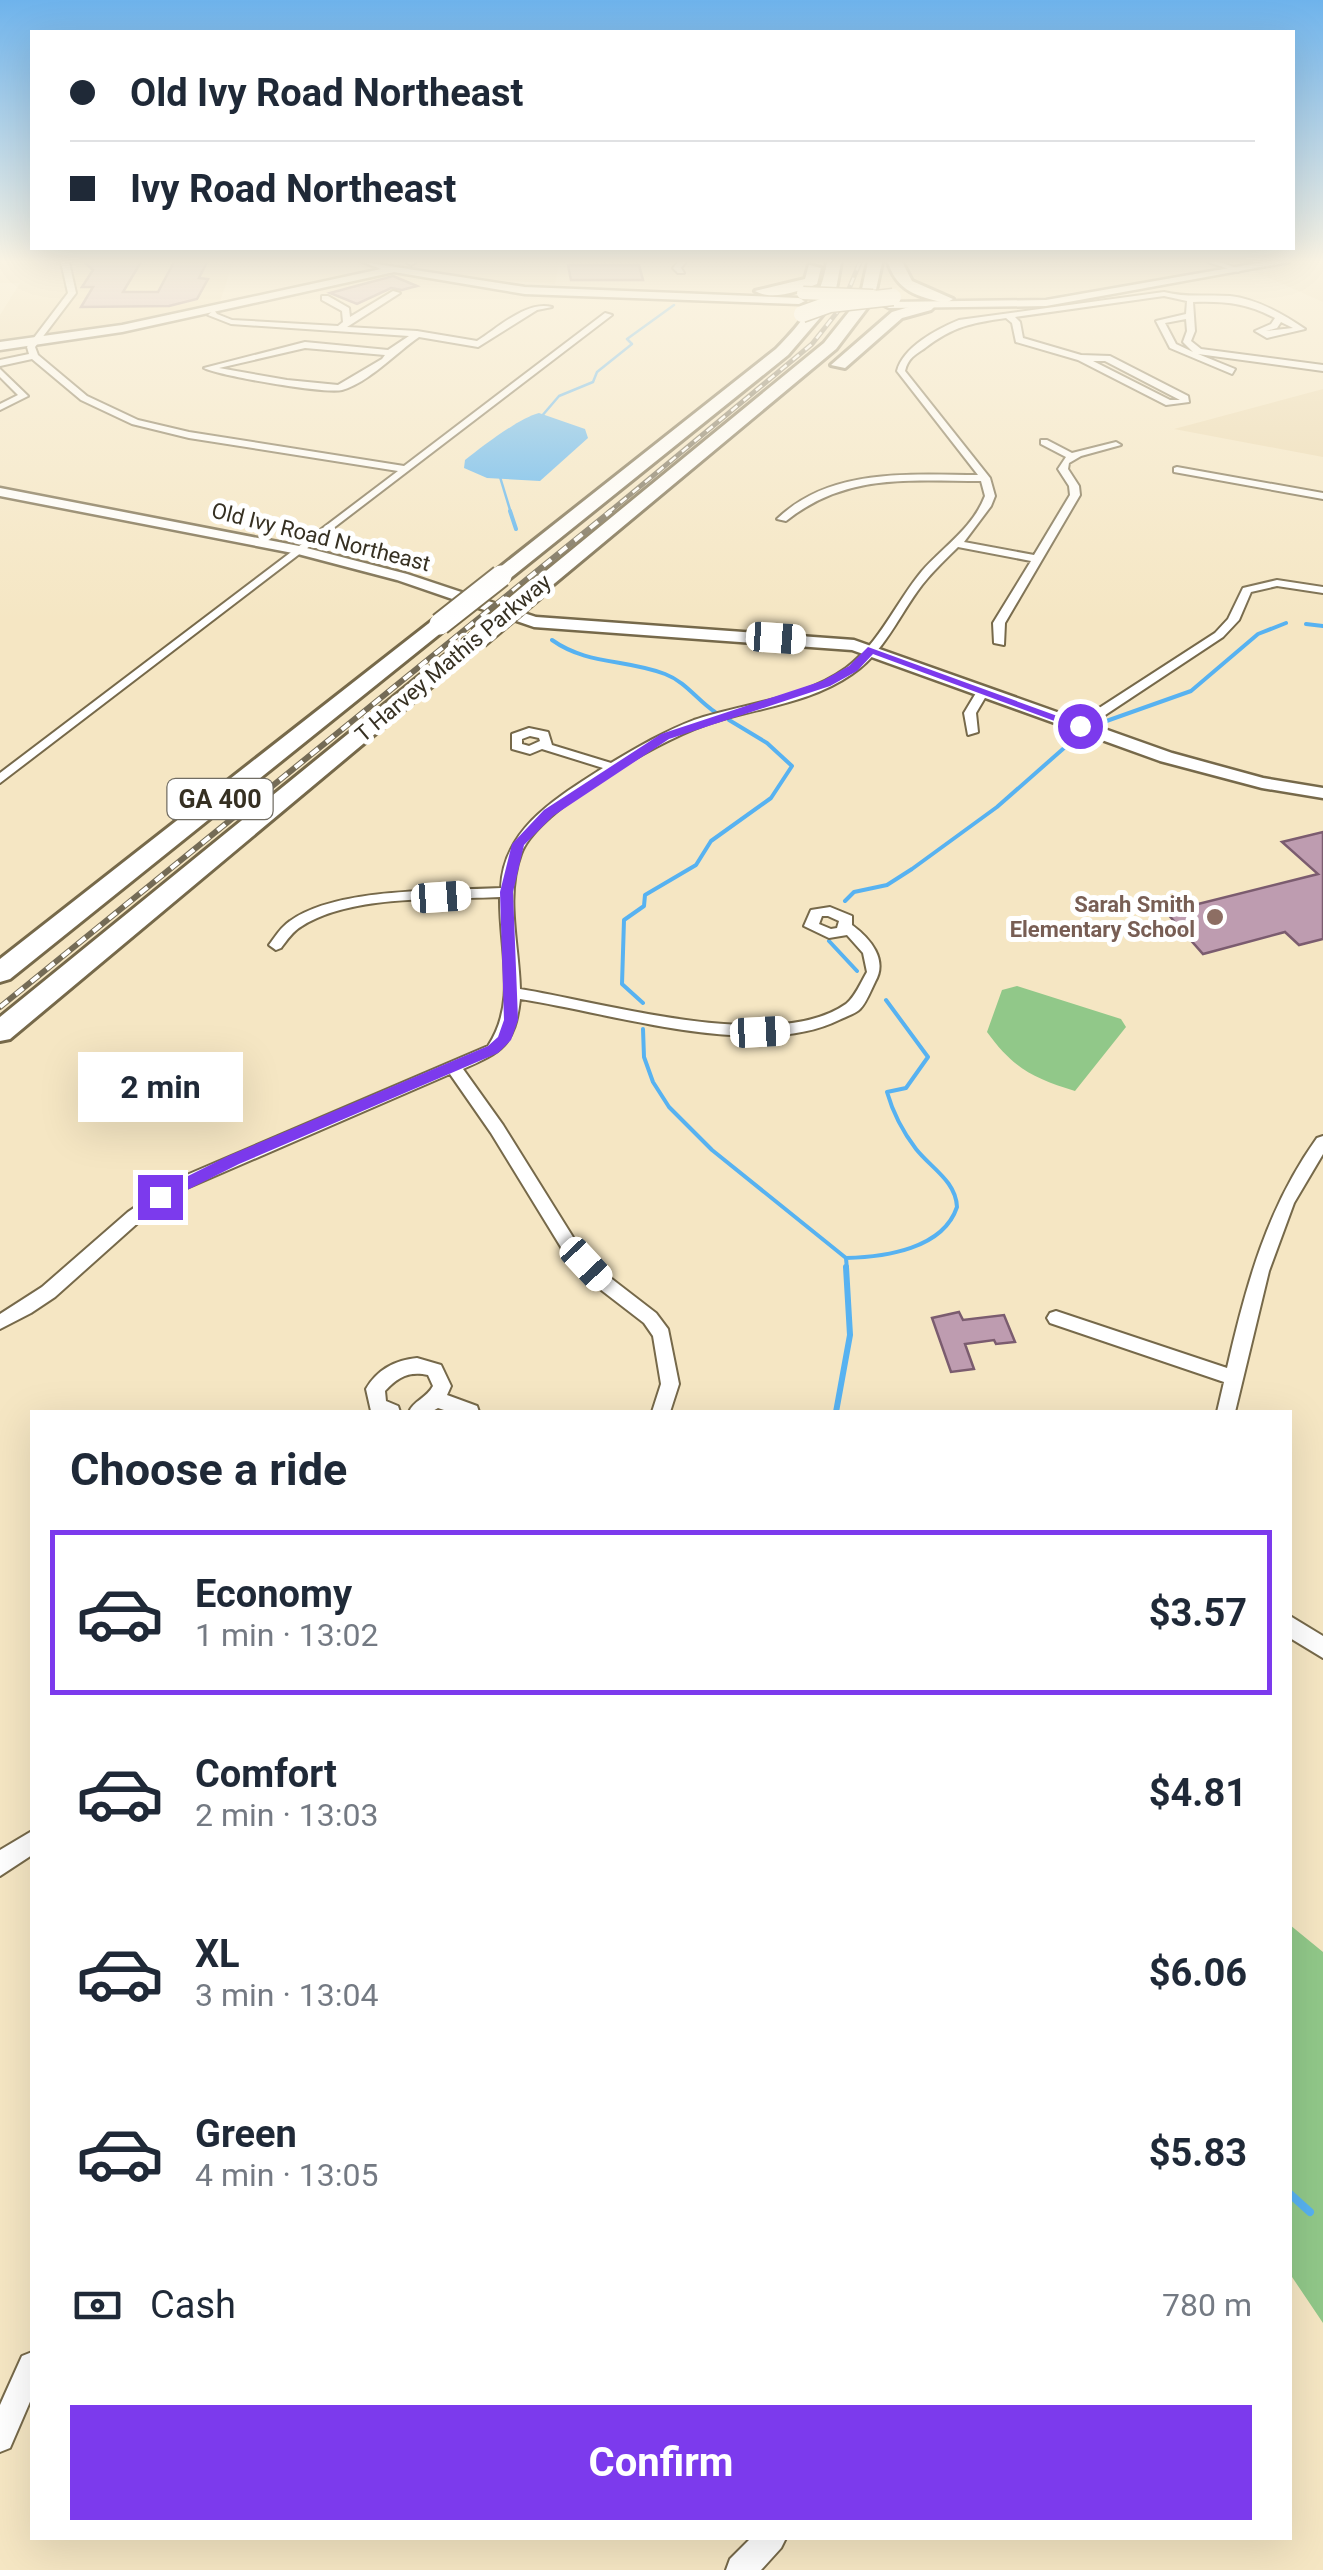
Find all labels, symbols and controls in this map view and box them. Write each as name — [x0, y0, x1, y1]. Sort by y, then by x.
text: Old Ivy Road Northeast — [130, 71, 523, 115]
text: Ivy Road Northeast — [130, 167, 456, 211]
street label: Old Ivy Road Northeast — [209, 498, 433, 576]
street label: T Harvey Mathis Parkway — [350, 569, 556, 747]
car — [745, 621, 807, 655]
route start — [1058, 704, 1103, 749]
road number: GA 400 — [168, 779, 272, 819]
car — [410, 880, 472, 914]
place label: Sarah Smith Elementary School — [1010, 892, 1195, 942]
marker: Sarah Smith Elementary School — [1204, 906, 1226, 928]
car — [729, 1015, 791, 1049]
callout: 2 min — [78, 1052, 242, 1122]
text: 2 min — [120, 1068, 201, 1106]
route end — [138, 1175, 183, 1220]
car — [555, 1232, 617, 1296]
text: Choose a ride — [70, 1443, 347, 1496]
icon: car — [75, 1568, 165, 1658]
text: Economy — [195, 1572, 352, 1616]
text: $3.57 — [1149, 1591, 1247, 1635]
text: 1 min · 13:02 — [195, 1616, 378, 1654]
icon: car — [75, 1748, 165, 1838]
text: Comfort — [195, 1752, 337, 1796]
text: $4.81 — [1149, 1771, 1247, 1815]
text: 2 min · 13:03 — [195, 1796, 378, 1834]
icon: car — [75, 1928, 165, 2018]
text: XL — [195, 1932, 240, 1976]
text: $6.06 — [1149, 1951, 1247, 1995]
text: 3 min · 13:04 — [195, 1976, 378, 2014]
icon: car — [75, 2108, 165, 2198]
text: Green — [195, 2112, 297, 2156]
text: $5.83 — [1149, 2131, 1247, 2175]
text: 4 min · 13:05 — [195, 2156, 378, 2194]
icon: cash — [70, 2278, 125, 2333]
text: Cash — [150, 2283, 236, 2327]
text: 780 m — [1162, 2286, 1252, 2324]
button: Confirm — [70, 2405, 1252, 2520]

